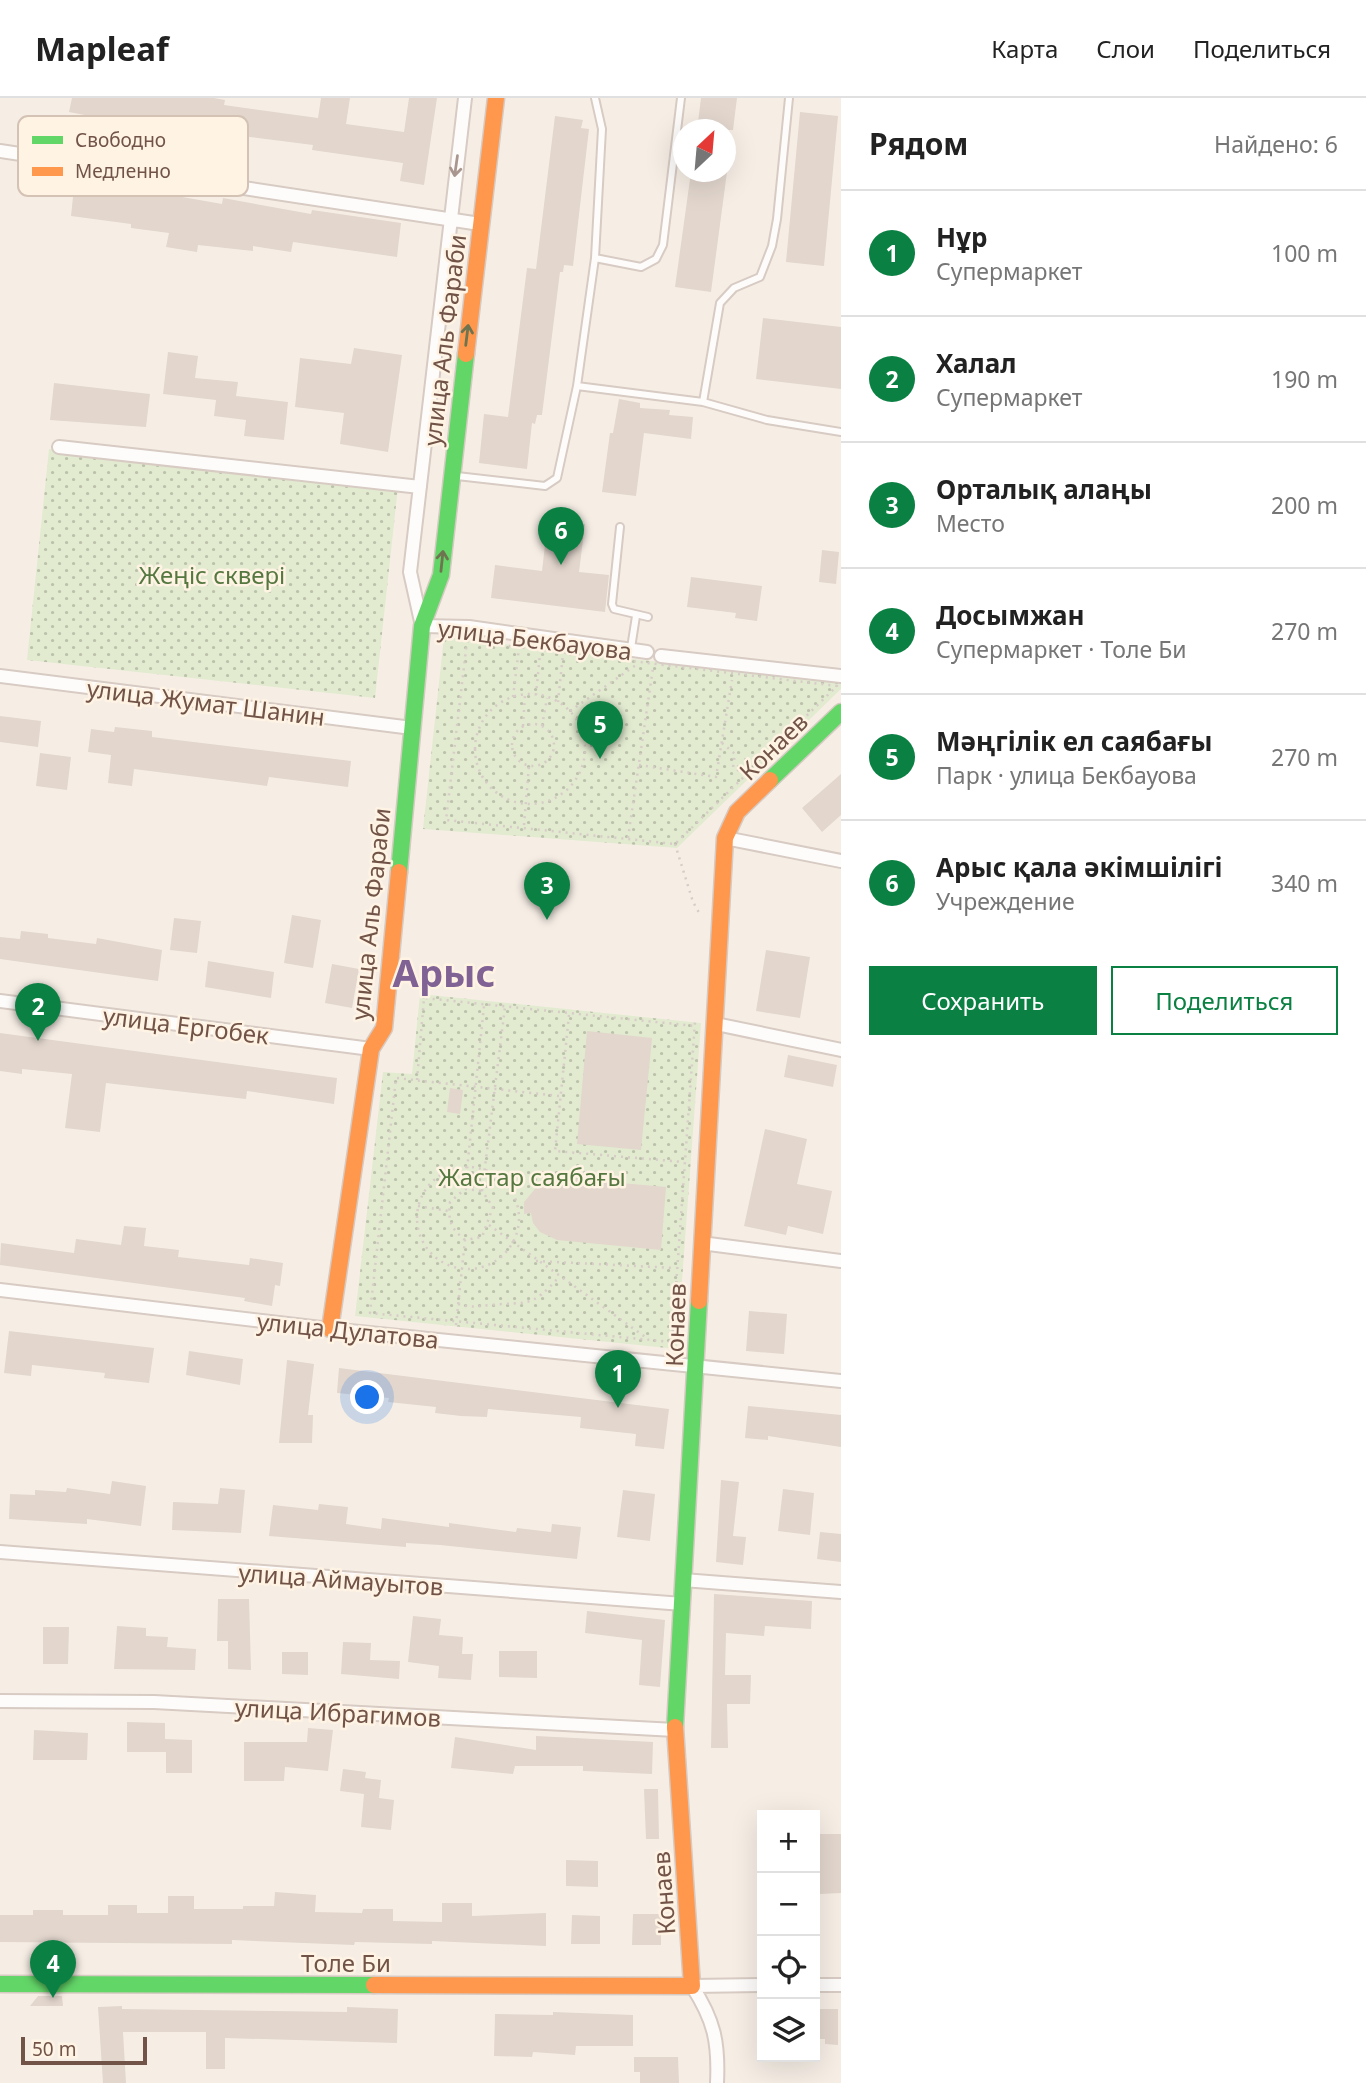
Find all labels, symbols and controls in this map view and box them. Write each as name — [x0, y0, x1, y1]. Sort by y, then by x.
text: Mapleaf — [35, 26, 169, 71]
text: Карта — [991, 32, 1058, 65]
text: Слои — [1096, 32, 1155, 65]
text: Поделиться — [1193, 32, 1331, 65]
legend — [18, 116, 248, 196]
north arrow — [673, 119, 736, 182]
text: Рядом — [869, 123, 968, 164]
text: Свободно — [75, 127, 166, 153]
text: Найдено: 6 — [1214, 128, 1338, 160]
one-way arrow — [449, 154, 462, 176]
text: Медленно — [75, 158, 171, 184]
text: Нұр — [936, 219, 987, 255]
street label: улица Аль Фараби — [415, 232, 473, 448]
text: 1 — [885, 237, 899, 269]
text: 100 m — [1271, 237, 1338, 269]
text: Супермаркет — [936, 255, 1082, 287]
one-way arrow — [461, 324, 474, 347]
text: Халал — [936, 345, 1016, 381]
text: 2 — [885, 363, 899, 395]
text: 190 m — [1271, 363, 1338, 395]
text: Супермаркет — [936, 381, 1082, 413]
text: Орталық алаңы — [936, 471, 1152, 507]
text: 3 — [885, 489, 899, 521]
text: 200 m — [1271, 489, 1338, 521]
pin: 6 — [538, 507, 584, 565]
text: Место — [936, 507, 1005, 539]
one-way arrow — [436, 550, 449, 573]
park label: Жеңіс сквері — [139, 558, 285, 591]
text: Досымжан — [936, 597, 1084, 633]
street label: улица Бекбауова — [436, 611, 634, 667]
text: 4 — [885, 615, 899, 647]
text: 270 m — [1271, 615, 1338, 647]
text: Супермаркет · Толе Би — [936, 633, 1187, 665]
street label: улица Жумат Шанин — [85, 671, 327, 733]
pin: 5 — [577, 701, 623, 759]
street label: Конаев — [731, 705, 815, 787]
text: Мәңгілік ел саябағы — [936, 723, 1212, 759]
text: 5 — [885, 741, 899, 773]
text: 270 m — [1271, 741, 1338, 773]
text: Парк · улица Бекбауова — [936, 759, 1197, 791]
street label: улица Аль Фараби — [342, 806, 398, 1022]
text: Арыс қала әкімшілігі — [936, 849, 1223, 885]
pin: 3 — [524, 862, 570, 920]
text: 6 — [885, 867, 899, 899]
text: 340 m — [1271, 867, 1338, 899]
text: Учреждение — [936, 885, 1075, 917]
district label: Арыс — [393, 946, 495, 998]
button: Сохранить — [869, 966, 1097, 1035]
button: Поделиться — [1111, 966, 1338, 1035]
pin: 2 — [15, 983, 61, 1041]
street label: улица Ергобек — [101, 998, 271, 1052]
park label: Жастар саябағы — [438, 1160, 626, 1193]
street label: Конаев — [657, 1283, 693, 1367]
street label: улица Дулатова — [255, 1304, 441, 1356]
pin: 1 — [595, 1350, 641, 1408]
your location — [350, 1380, 384, 1414]
street label: улица Аймауытов — [238, 1555, 444, 1603]
street label: улица Ибрагимов — [234, 1690, 442, 1734]
map controls — [757, 1810, 820, 2062]
button: + — [757, 1810, 820, 1873]
street label: Конаев — [644, 1850, 682, 1936]
button: − — [757, 1873, 820, 1936]
button: locate — [757, 1936, 820, 1999]
pin: 4 — [30, 1940, 76, 1998]
street label: Толе Би — [301, 1946, 391, 1979]
button: layers — [757, 1999, 820, 2062]
scale bar — [21, 2034, 147, 2066]
text: 50 m — [32, 2036, 76, 2062]

